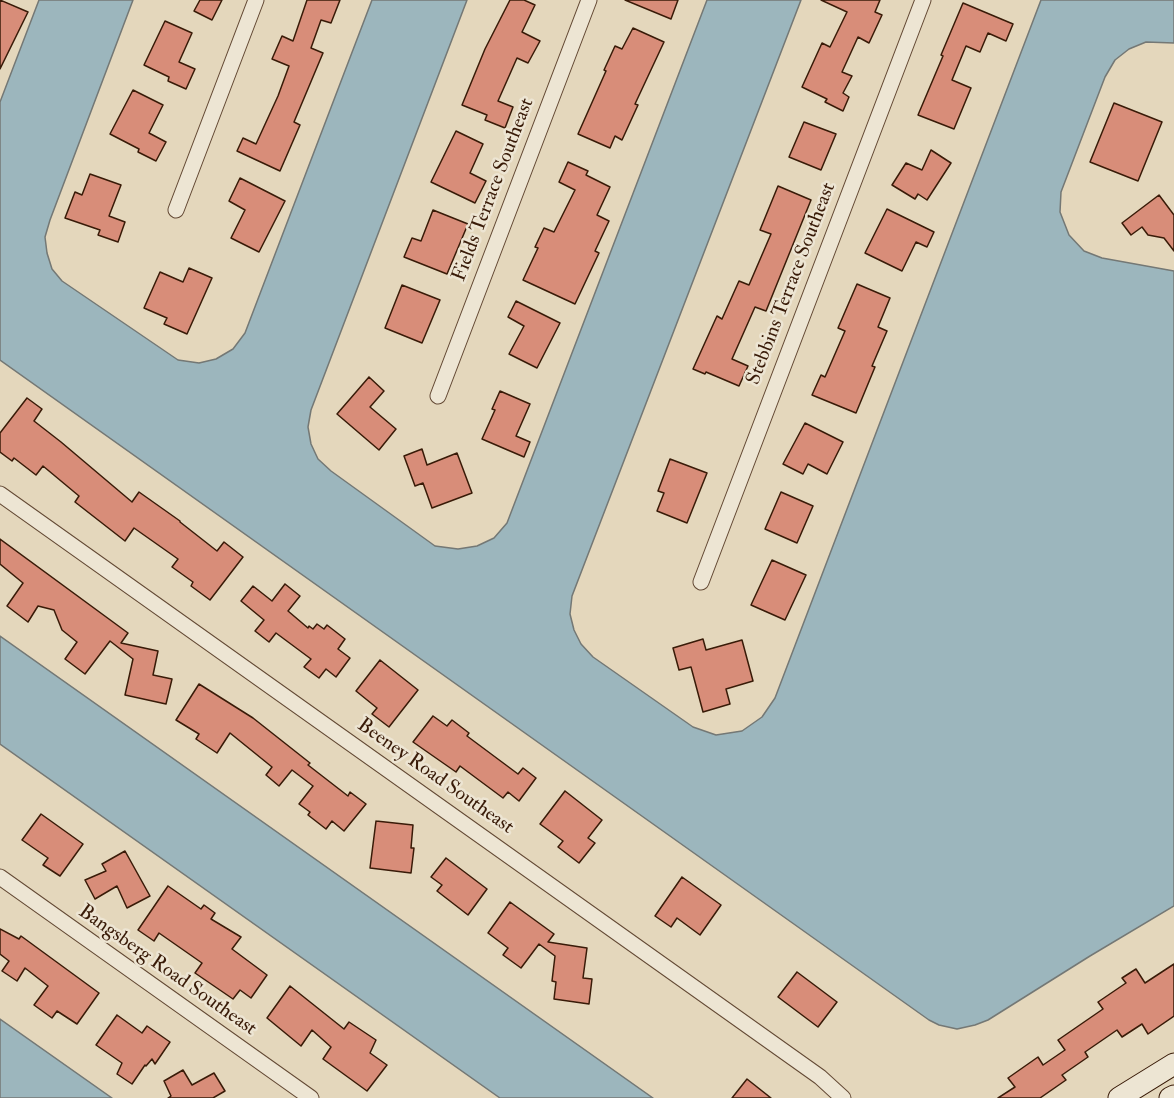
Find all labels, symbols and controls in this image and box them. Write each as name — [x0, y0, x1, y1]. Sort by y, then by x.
street label: Fields Terrace Southeast — [448, 95, 540, 285]
street label: Stebbins Terrace Southeast — [742, 180, 842, 388]
street label: Beeney Road Southeast — [352, 714, 518, 840]
street label: Bangsberg Road Southeast — [73, 900, 261, 1042]

